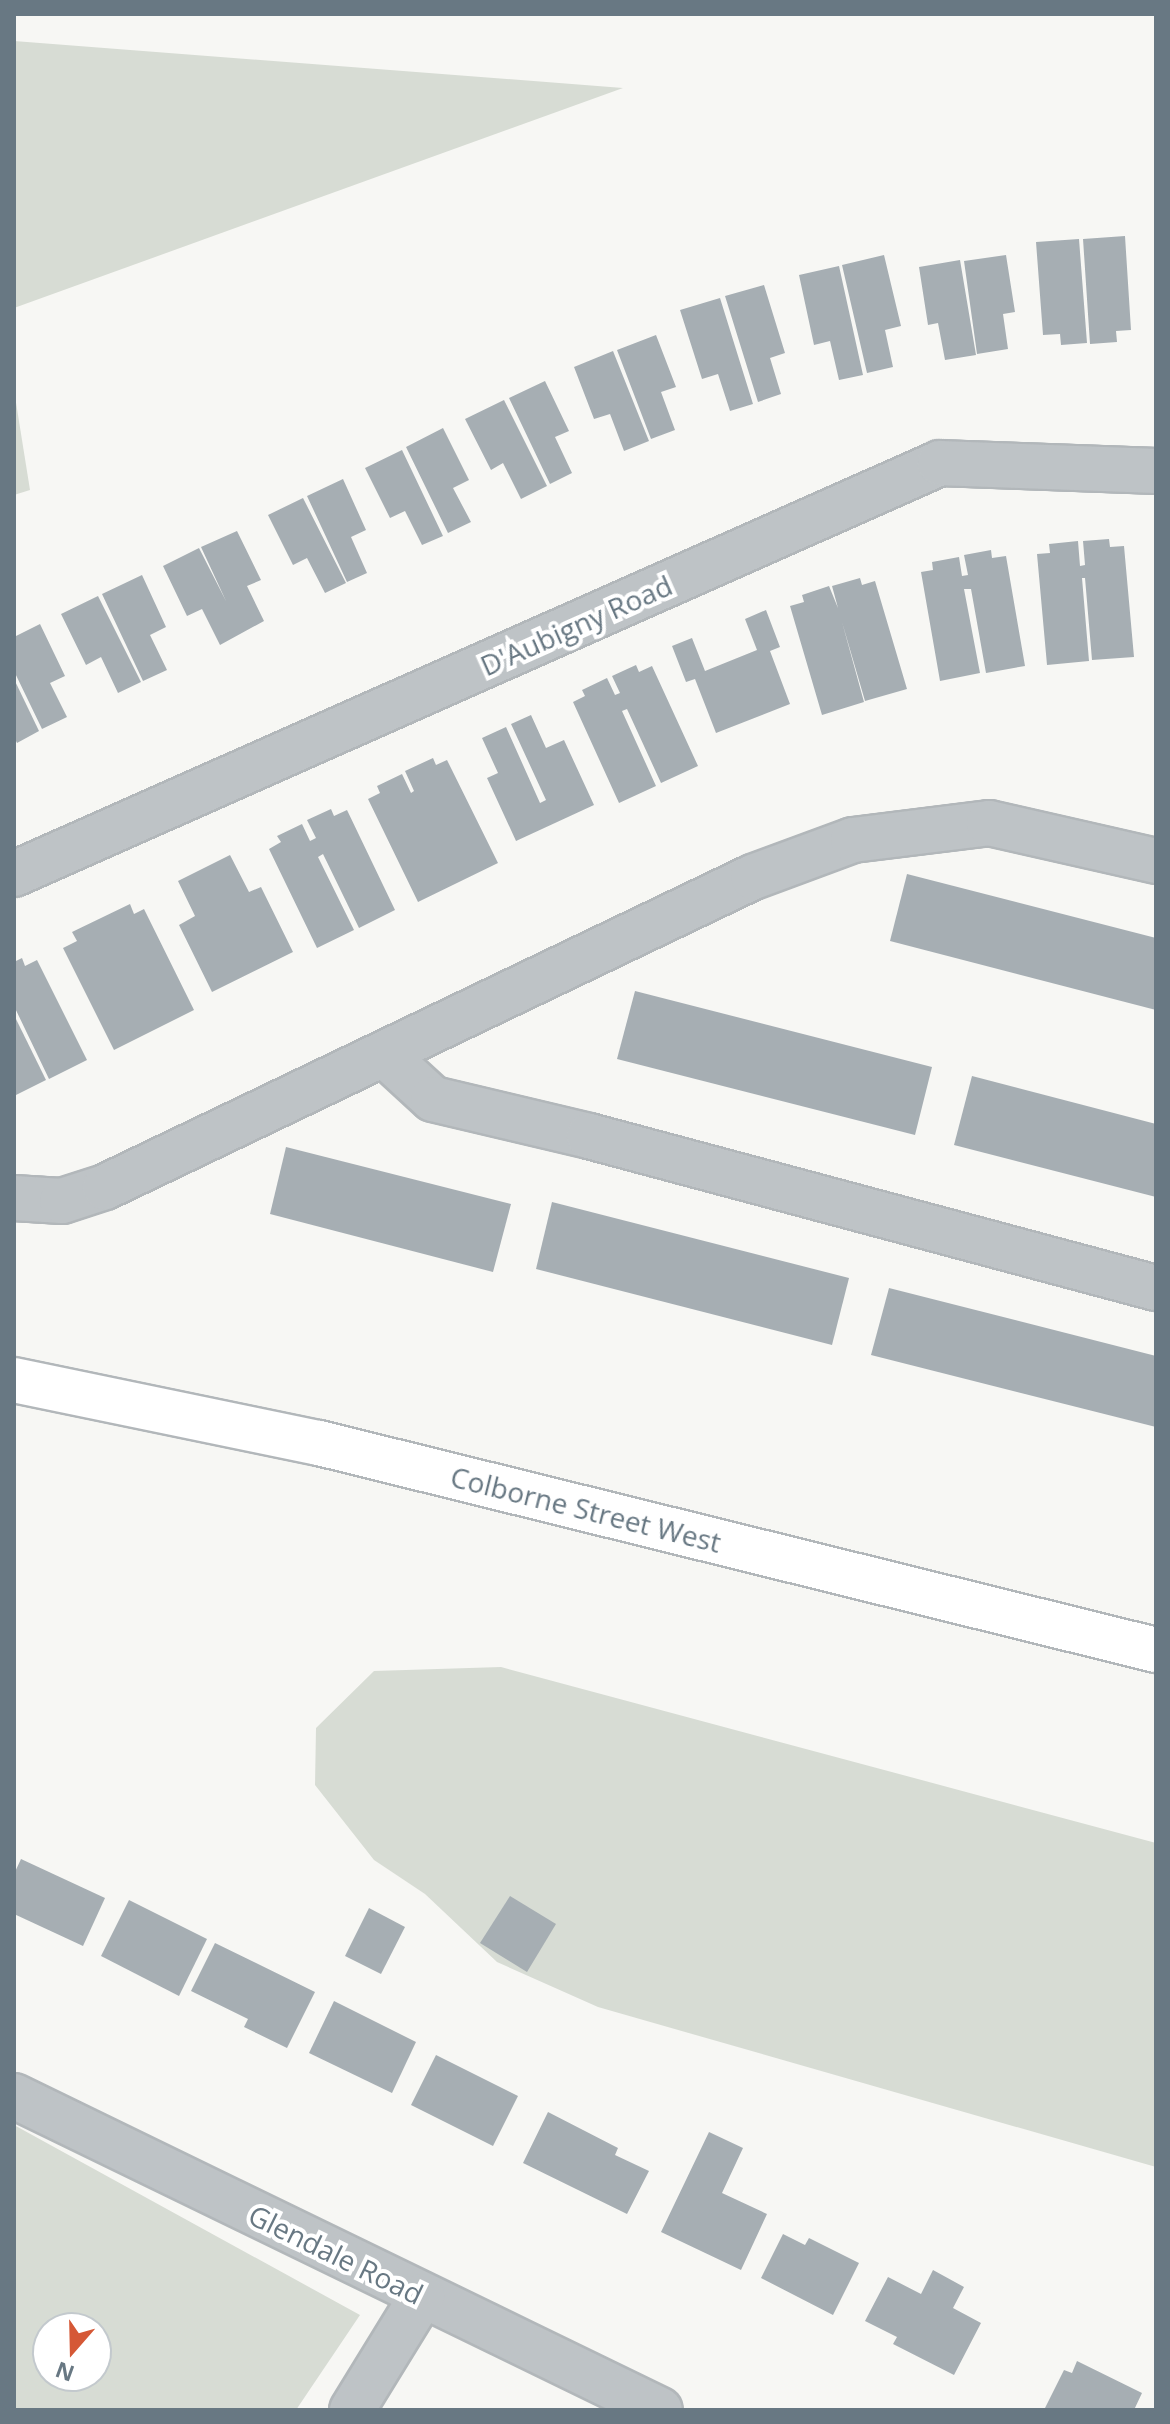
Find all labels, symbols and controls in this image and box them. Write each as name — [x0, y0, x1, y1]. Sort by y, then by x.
street label: D'Aubigny Road — [475, 568, 677, 682]
street label: Colborne Street West — [447, 1459, 725, 1559]
street label: Glendale Road — [243, 2197, 429, 2311]
north arrow — [32, 2312, 112, 2392]
text: N — [51, 2356, 78, 2390]

